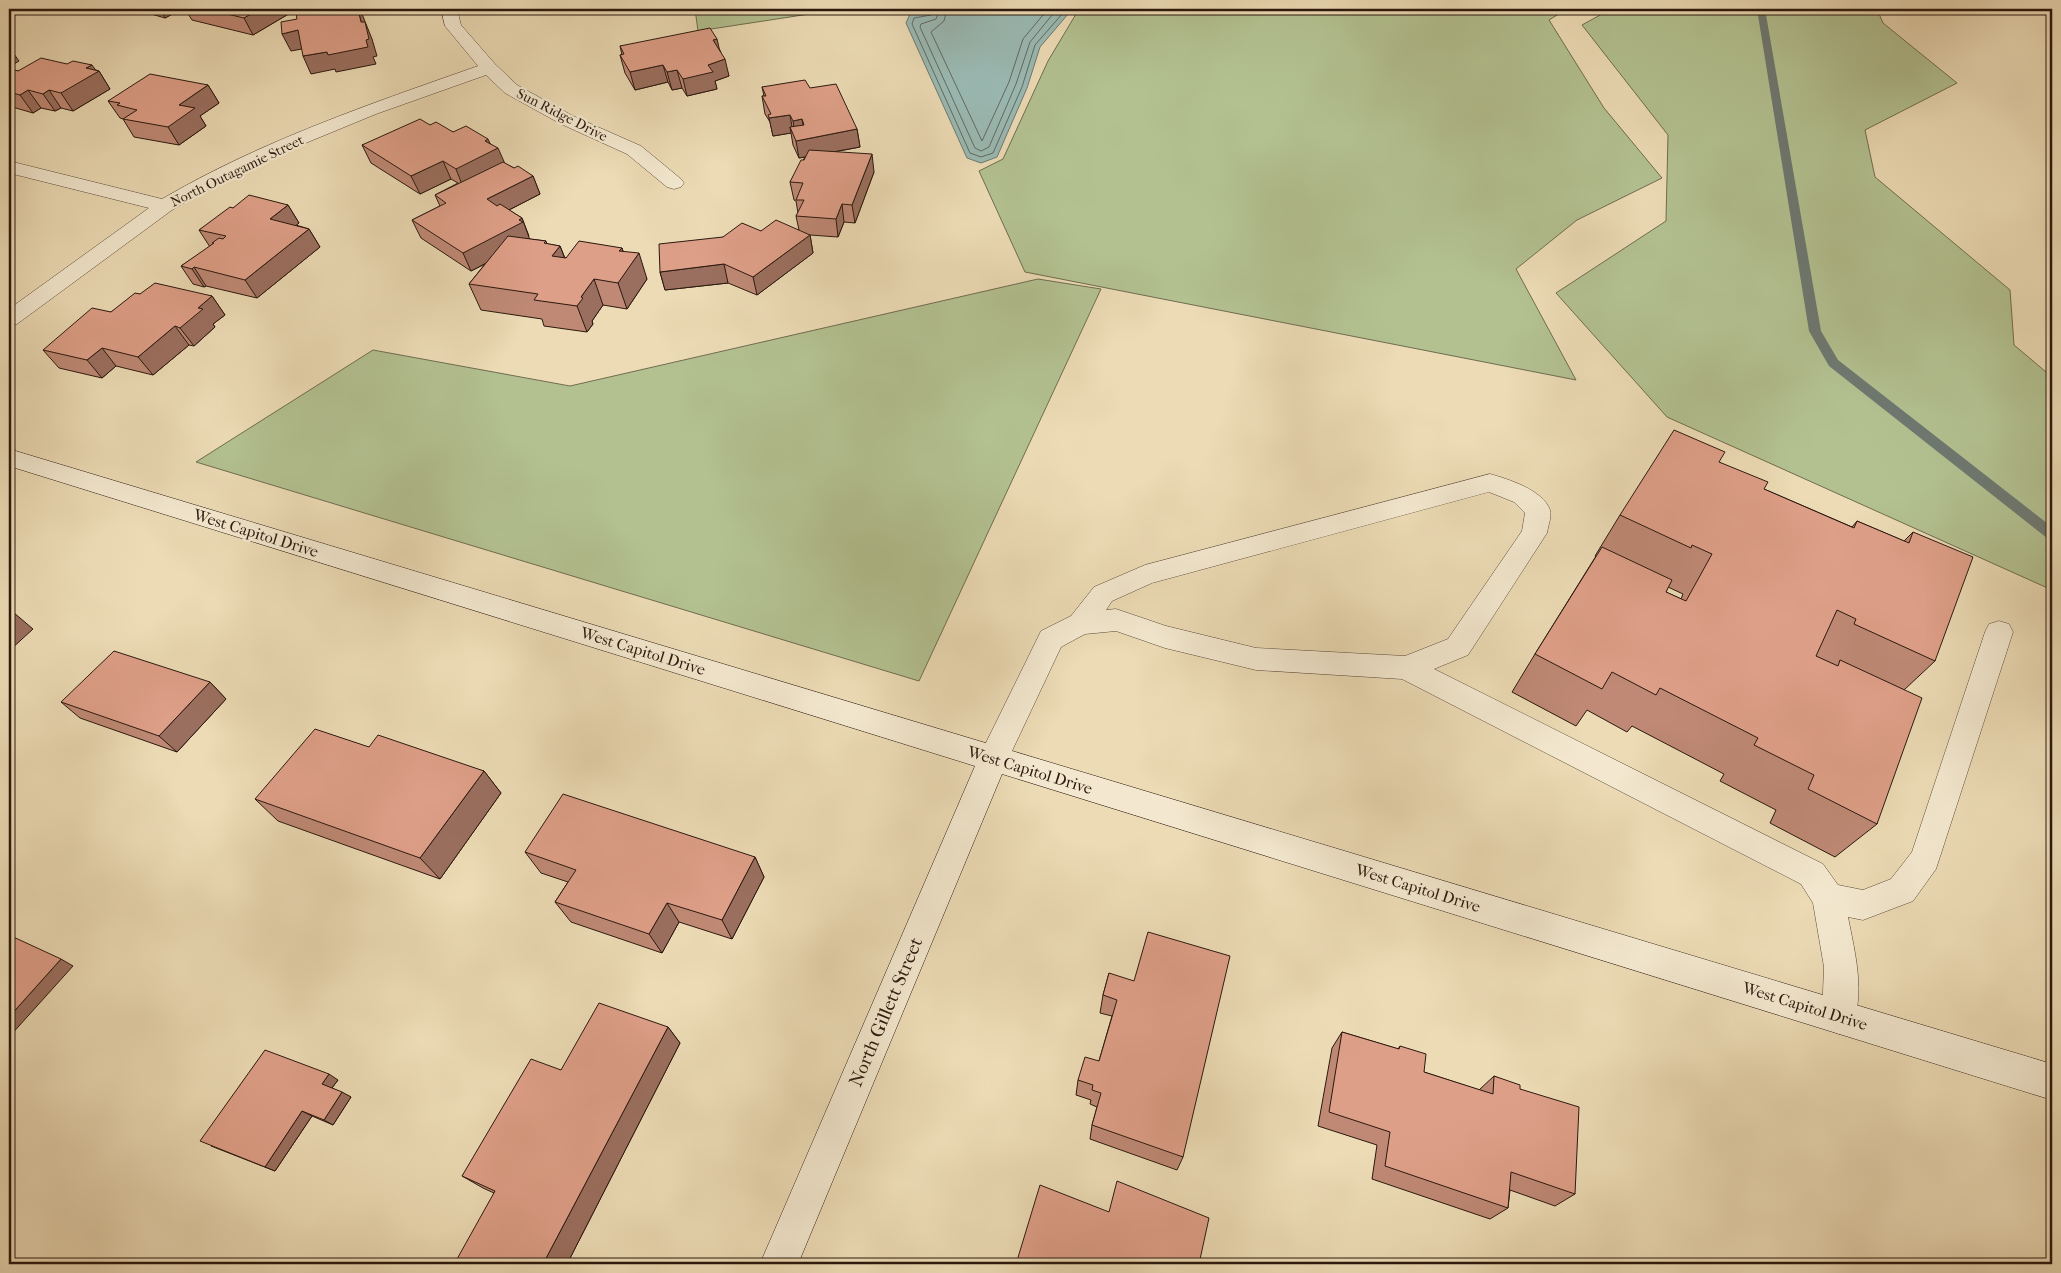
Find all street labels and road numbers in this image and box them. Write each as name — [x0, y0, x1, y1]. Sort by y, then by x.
street label: Sun Ridge Drive — [514, 85, 610, 145]
street label: North Outagamie Street — [168, 131, 306, 211]
street label: West Capitol Drive — [190, 505, 321, 561]
street label: West Capitol Drive — [577, 623, 708, 679]
street label: West Capitol Drive — [964, 742, 1095, 798]
street label: West Capitol Drive — [1352, 860, 1483, 916]
street label: North Gillett Street — [845, 934, 927, 1090]
street label: West Capitol Drive — [1739, 978, 1870, 1034]

